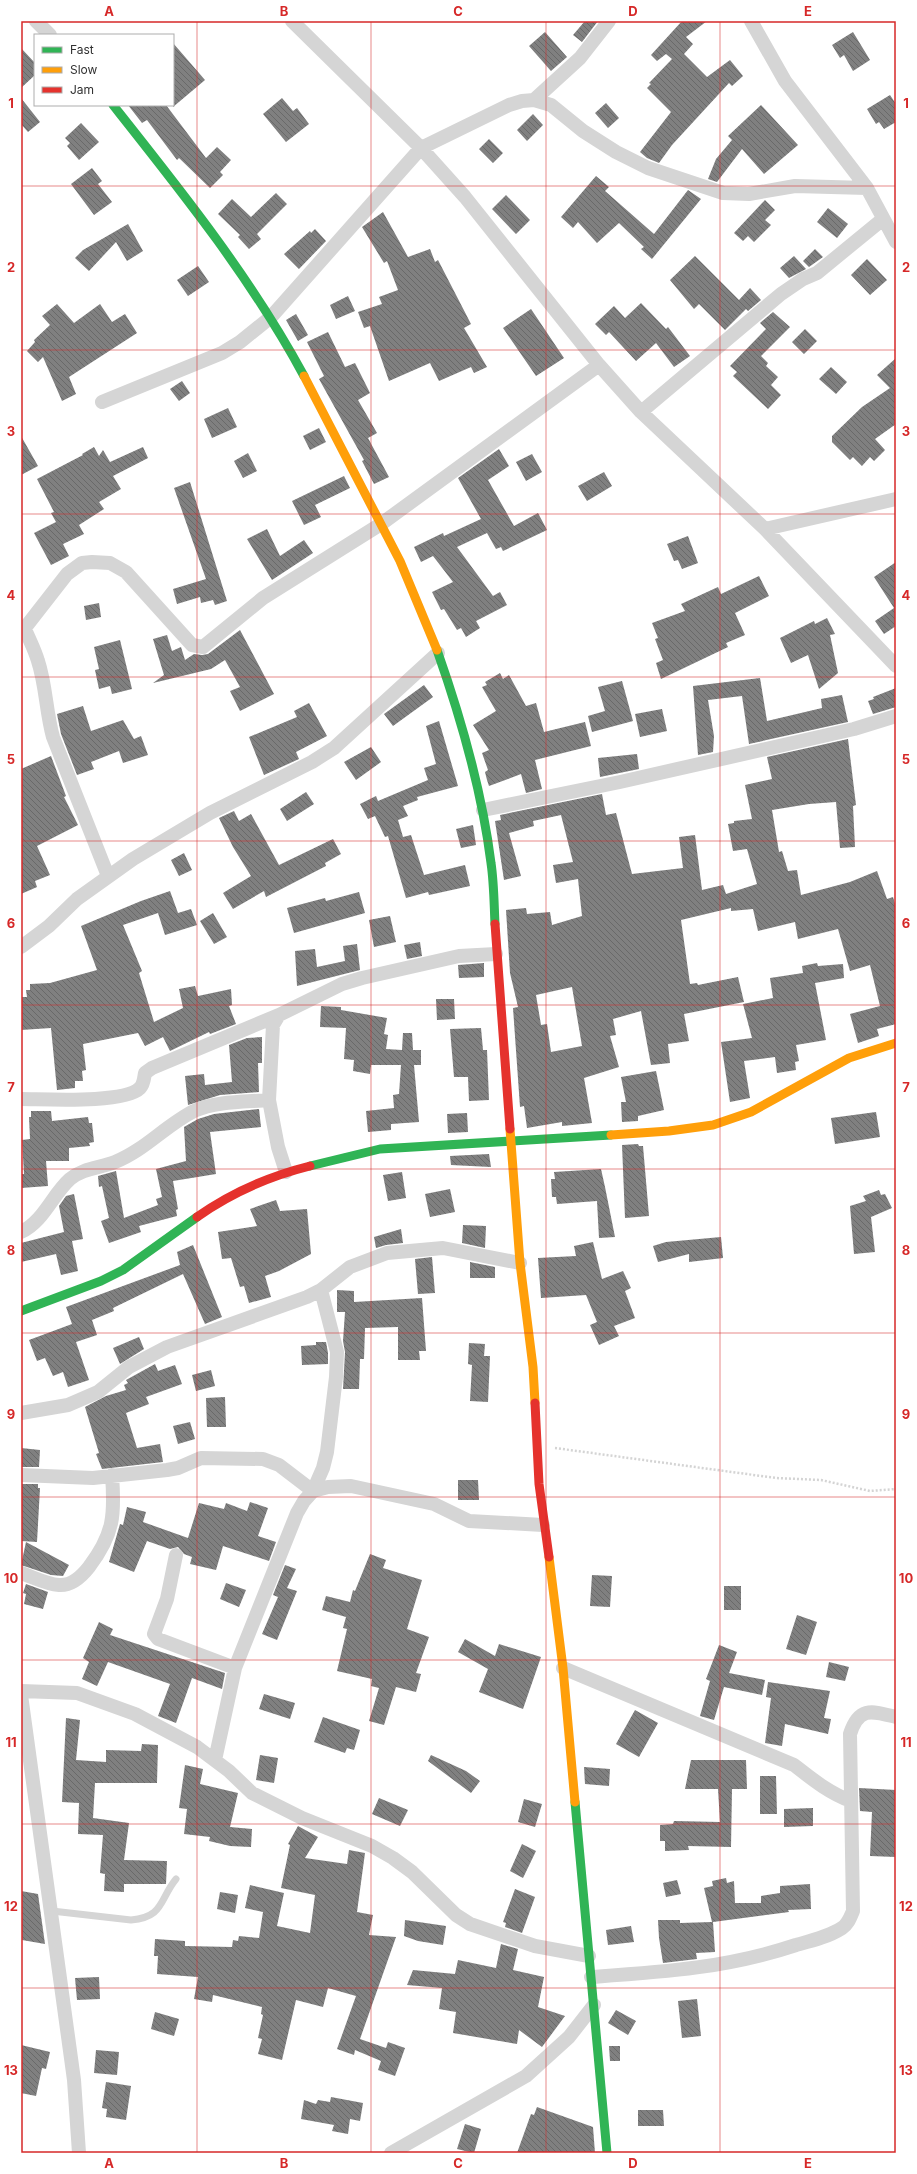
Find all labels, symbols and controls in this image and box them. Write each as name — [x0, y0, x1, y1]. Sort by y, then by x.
text: A — [104, 3, 114, 19]
text: B — [280, 3, 289, 19]
text: C — [453, 3, 463, 19]
text: D — [628, 3, 638, 19]
text: E — [804, 3, 812, 19]
legend — [34, 34, 174, 106]
text: Fast — [70, 42, 94, 57]
text: Slow — [70, 62, 98, 77]
text: Jam — [70, 82, 94, 97]
text: 1 — [8, 95, 14, 111]
text: 1 — [903, 95, 909, 111]
text: 2 — [7, 259, 15, 275]
text: 2 — [902, 259, 910, 275]
text: 3 — [7, 423, 15, 439]
text: 3 — [902, 423, 910, 439]
text: 4 — [7, 587, 16, 603]
text: 4 — [902, 587, 911, 603]
text: 5 — [7, 751, 15, 767]
text: 5 — [902, 751, 910, 767]
text: 6 — [7, 915, 15, 931]
text: 6 — [902, 915, 910, 931]
text: 7 — [7, 1079, 15, 1095]
text: 7 — [902, 1079, 910, 1095]
text: 8 — [7, 1242, 15, 1258]
text: 8 — [902, 1242, 910, 1258]
text: 9 — [7, 1406, 15, 1422]
text: 9 — [902, 1406, 910, 1422]
text: 10 — [4, 1570, 18, 1586]
text: 10 — [899, 1570, 913, 1586]
text: 11 — [5, 1734, 17, 1750]
text: 11 — [900, 1734, 912, 1750]
text: 12 — [4, 1898, 18, 1914]
text: 12 — [899, 1898, 913, 1914]
text: 13 — [4, 2062, 18, 2078]
text: 13 — [899, 2062, 913, 2078]
text: A — [104, 2155, 114, 2171]
text: B — [280, 2155, 289, 2171]
text: C — [453, 2155, 463, 2171]
text: D — [628, 2155, 638, 2171]
text: E — [804, 2155, 812, 2171]

